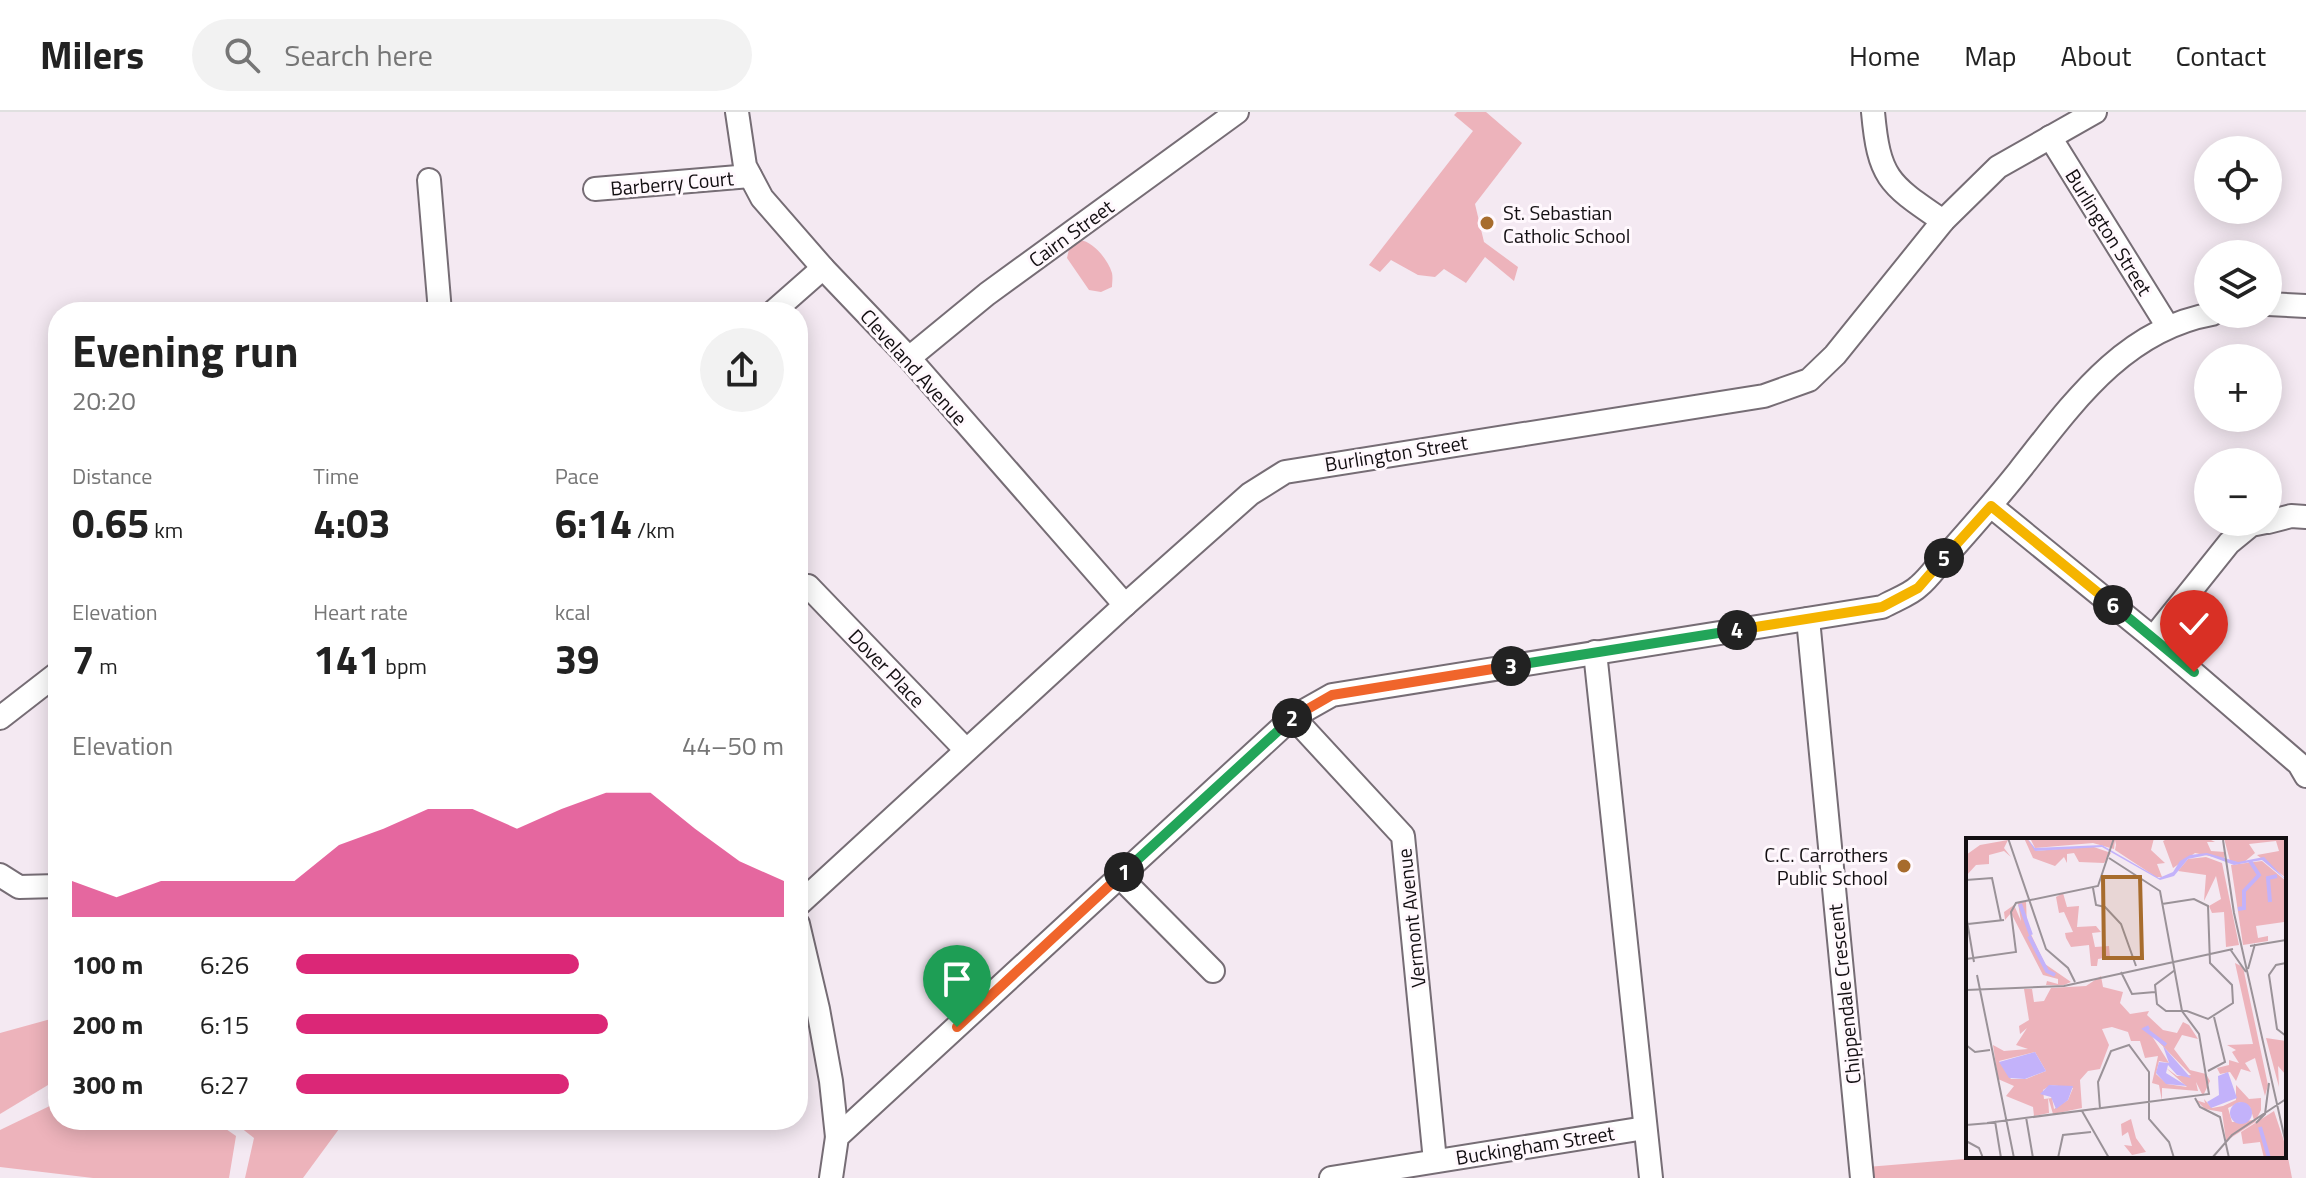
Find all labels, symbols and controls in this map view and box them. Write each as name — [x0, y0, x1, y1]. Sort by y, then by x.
search box — [192, 19, 752, 91]
text: Milers — [40, 26, 144, 84]
text: Search here — [284, 32, 433, 78]
icon: search — [220, 33, 264, 77]
text: Home — [1849, 34, 1920, 77]
text: Map — [1964, 34, 2017, 77]
text: About — [2061, 34, 2131, 77]
text: Contact — [2175, 34, 2266, 77]
map controls — [2194, 136, 2282, 536]
button: locate — [2194, 136, 2282, 224]
street label: Barberry Court — [609, 162, 735, 204]
street label: Burlington Street — [2058, 163, 2160, 301]
street label: Cairn Street — [1022, 191, 1120, 275]
place label: St. Sebastian Catholic School — [1503, 197, 1630, 251]
marker: St. Sebastian Catholic School — [1478, 214, 1496, 232]
button: layers — [2194, 240, 2282, 328]
street label: Cleveland Avenue — [853, 302, 975, 432]
text: Evening run — [72, 317, 299, 384]
button: share — [700, 328, 784, 412]
button: + — [2194, 344, 2282, 432]
text: 20:20 — [72, 381, 136, 420]
street label: Burlington Street — [1322, 426, 1470, 480]
button: − — [2194, 448, 2282, 536]
text: Distance — [72, 459, 152, 493]
text: Time — [313, 459, 359, 493]
text: Pace — [555, 459, 599, 493]
text: 0.65 — [72, 493, 149, 554]
text: 4:03 — [313, 493, 391, 554]
text: 6:14 — [555, 493, 632, 554]
text: km — [149, 513, 183, 547]
text: /km — [632, 513, 675, 547]
pin: 5 — [1924, 538, 1964, 578]
text: 5 — [1938, 541, 1950, 575]
pin: 6 — [2093, 585, 2133, 625]
text: 6 — [2107, 588, 2119, 622]
pin — [2160, 590, 2228, 672]
text: Elevation — [72, 595, 158, 629]
text: Heart rate — [313, 595, 408, 629]
text: kcal — [555, 595, 591, 629]
icon: check — [2172, 602, 2216, 646]
pin: 4 — [1717, 610, 1757, 650]
text: 4 — [1731, 613, 1743, 647]
street label: Dover Place — [841, 622, 933, 714]
text: 7 — [72, 629, 94, 690]
text: 141 — [313, 629, 381, 690]
text: 39 — [555, 629, 599, 690]
pin: 3 — [1491, 646, 1531, 686]
text: m — [94, 649, 118, 683]
text: bpm — [381, 649, 427, 683]
text: 3 — [1505, 649, 1517, 683]
pin: 2 — [1272, 698, 1312, 738]
text: 2 — [1286, 701, 1298, 735]
text: Elevation — [72, 726, 173, 765]
text: 44–50 m — [682, 726, 784, 765]
inset map — [1966, 838, 2286, 1158]
place label: C.C. Carrothers Public School — [1764, 839, 1888, 893]
street label: Vermont Avenue — [1388, 847, 1434, 989]
pin: 1 — [1104, 852, 1144, 892]
text: 1 — [1118, 855, 1130, 889]
marker: C.C. Carrothers Public School — [1895, 857, 1913, 875]
street label: Chippendale Crescent — [1819, 902, 1869, 1086]
text: 100 m — [72, 945, 143, 984]
text: 6:26 — [200, 945, 249, 984]
pin — [923, 945, 991, 1027]
icon: arrive — [935, 957, 979, 1001]
text: 200 m — [72, 1005, 143, 1044]
text: 6:15 — [200, 1005, 249, 1044]
text: 300 m — [72, 1065, 143, 1104]
text: 6:27 — [200, 1065, 249, 1104]
street label: Buckingham Street — [1454, 1117, 1616, 1173]

